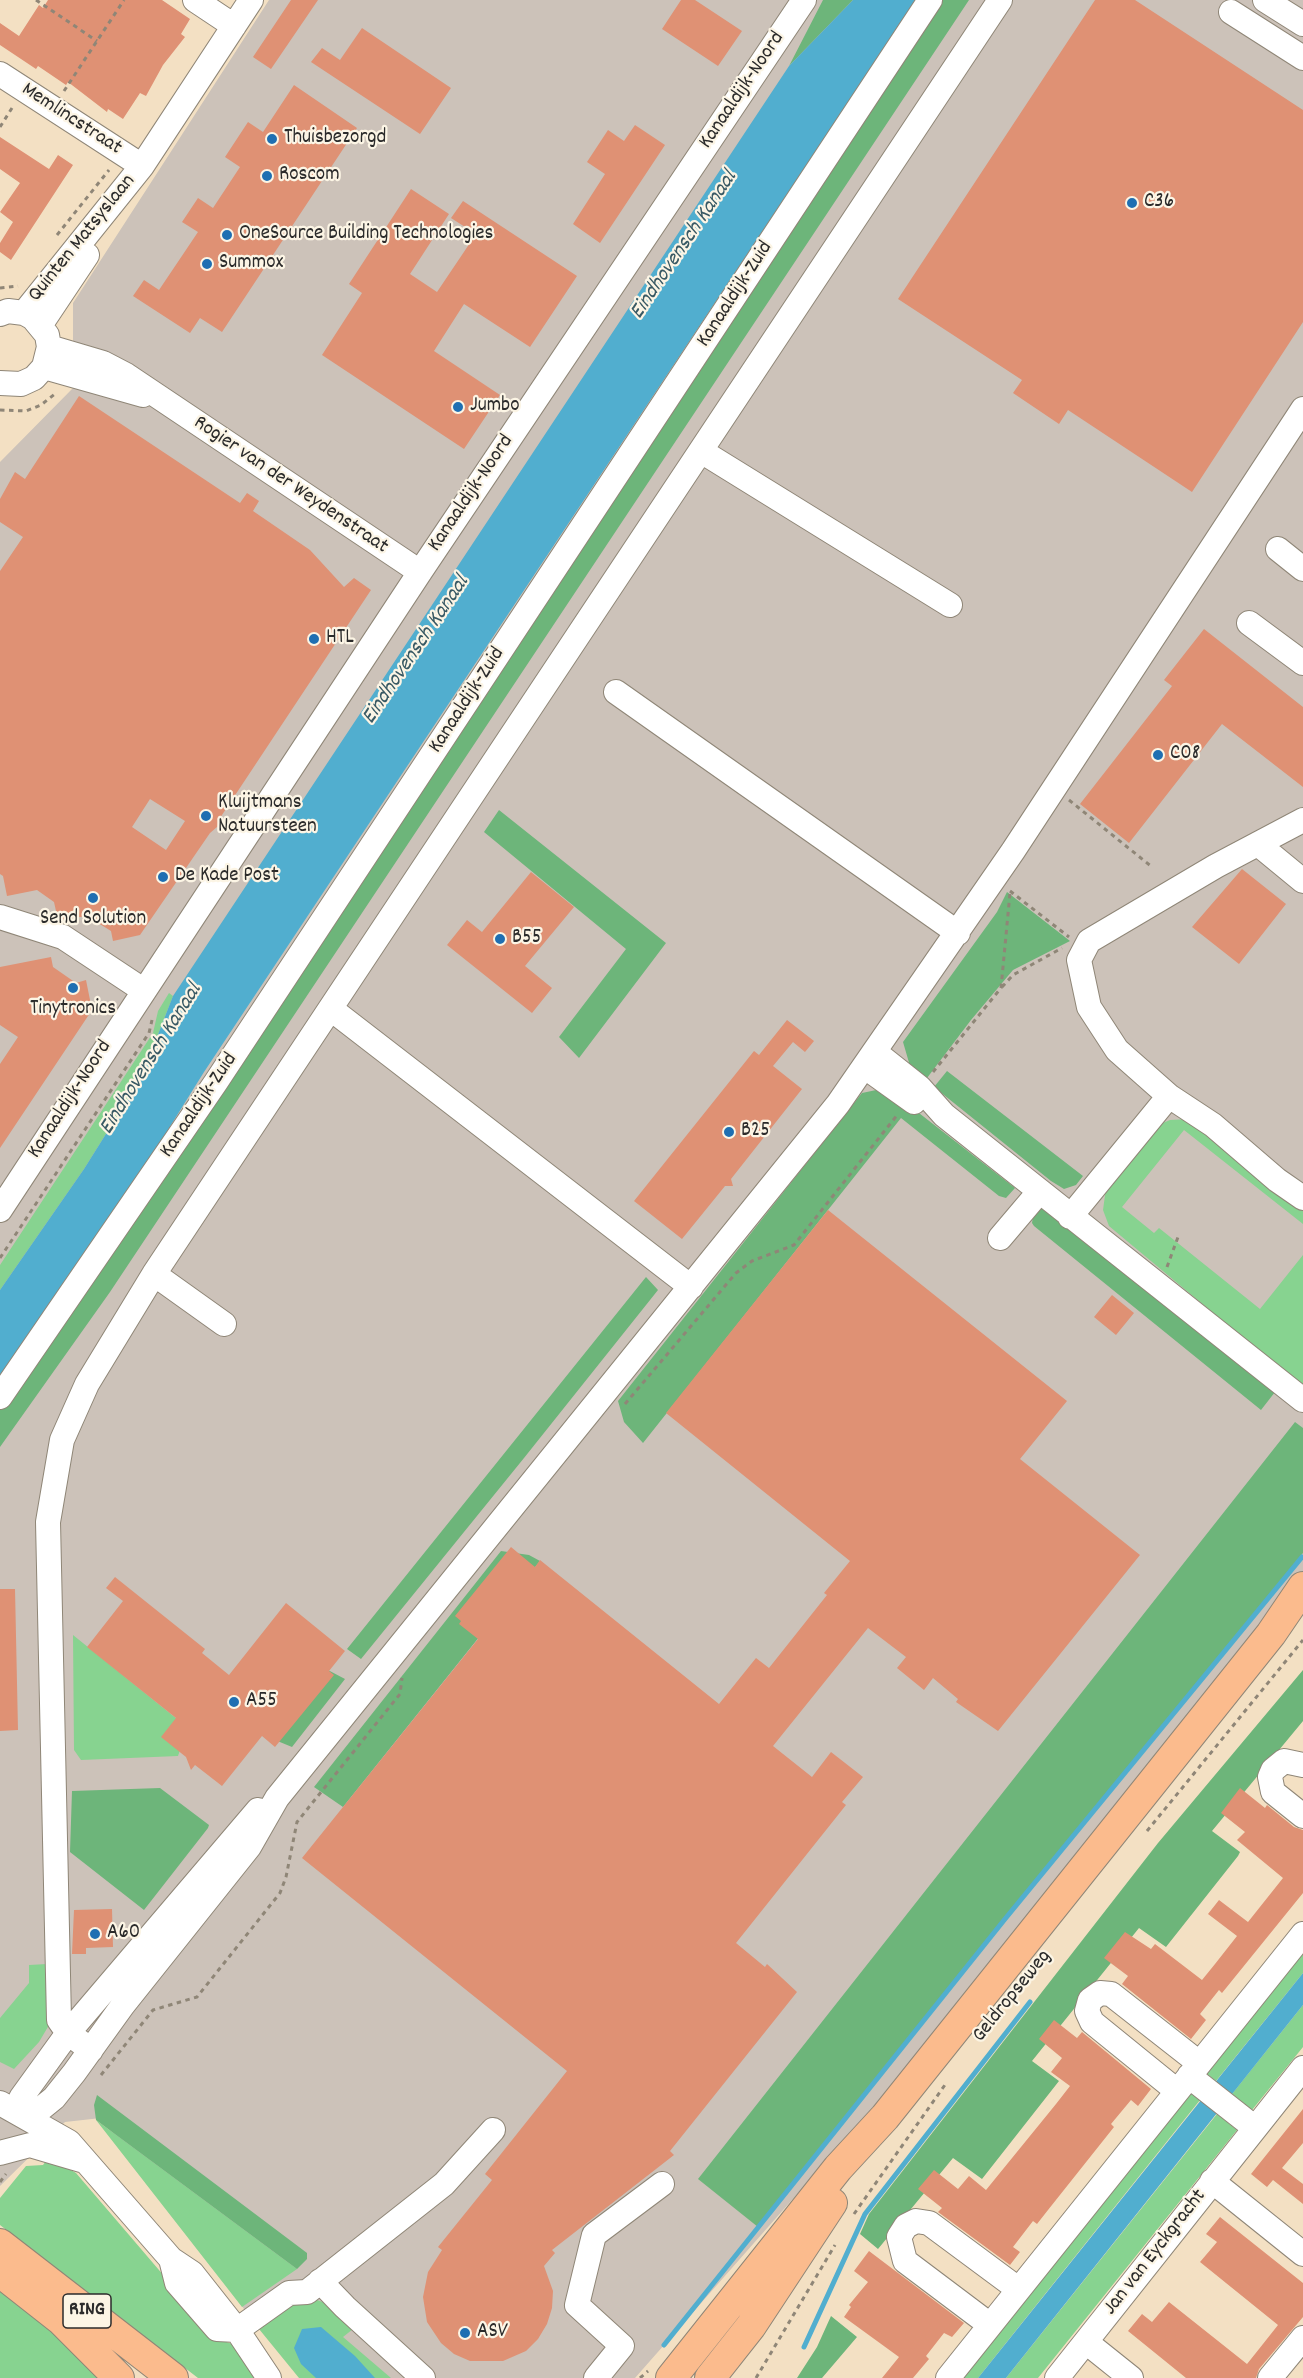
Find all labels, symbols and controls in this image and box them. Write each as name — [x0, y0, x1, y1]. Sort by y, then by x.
street label: Kanaaldijk-Noord — [695, 28, 791, 154]
street label: Memlincstraat — [16, 78, 126, 162]
place label: Thuisbezorgd — [284, 126, 386, 152]
marker: Thuisbezorgd — [265, 132, 279, 146]
place label: Roscom — [279, 163, 340, 189]
water label: Eindhovensch Kanaal — [626, 167, 744, 325]
marker: Roscom — [260, 169, 274, 183]
street label: Quinten Matsyslaan — [24, 170, 142, 308]
place label: C36 — [1144, 190, 1174, 216]
marker: C36 — [1125, 196, 1139, 210]
place label: OneSource Building Technologies — [239, 222, 493, 248]
marker: OneSource Building Technologies — [220, 228, 234, 242]
street label: Kanaaldijk-Zuid — [692, 237, 780, 353]
place label: Summox — [219, 251, 283, 277]
marker: Summox — [200, 257, 214, 271]
place label: Jumbo — [470, 394, 520, 420]
marker: Jumbo — [451, 400, 465, 414]
street label: Rogier van der Weydenstraat — [188, 411, 392, 561]
street label: Kanaaldijk-Noord — [424, 431, 520, 557]
water label: Eindhovensch Kanaal — [358, 572, 476, 730]
place label: HTL — [326, 626, 354, 652]
marker: HTL — [307, 632, 321, 646]
street label: Kanaaldijk-Zuid — [424, 643, 512, 759]
place label: C08 — [1170, 742, 1200, 768]
marker: C08 — [1151, 748, 1165, 762]
place label: Kluijtmans Natuursteen — [218, 791, 317, 841]
marker: Kluijtmans Natuursteen — [199, 809, 213, 823]
place label: De Kade Post — [175, 864, 279, 890]
marker: De Kade Post — [156, 870, 170, 884]
marker: Send Solution — [86, 891, 100, 905]
place label: Send Solution — [40, 907, 146, 933]
place label: B55 — [512, 926, 541, 952]
marker: B55 — [493, 932, 507, 946]
water label: Eindhovensch Kanaal — [95, 980, 209, 1140]
marker: Tinytronics — [66, 981, 80, 995]
place label: Tinytronics — [30, 997, 116, 1023]
street label: Kanaaldijk-Noord — [23, 1036, 119, 1164]
street label: Kanaaldijk-Zuid — [156, 1049, 244, 1163]
place label: B25 — [741, 1119, 770, 1145]
marker: B25 — [722, 1125, 736, 1139]
place label: A55 — [246, 1689, 277, 1715]
marker: A55 — [227, 1695, 241, 1709]
place label: A60 — [107, 1921, 140, 1947]
marker: A60 — [88, 1927, 102, 1941]
street label: Geldropseweg — [968, 1946, 1058, 2048]
street label: Jan van Eyckgracht — [1099, 2185, 1213, 2321]
road number: RING — [63, 2294, 111, 2328]
place label: ASV — [477, 2320, 508, 2346]
marker: ASV — [458, 2326, 472, 2340]

